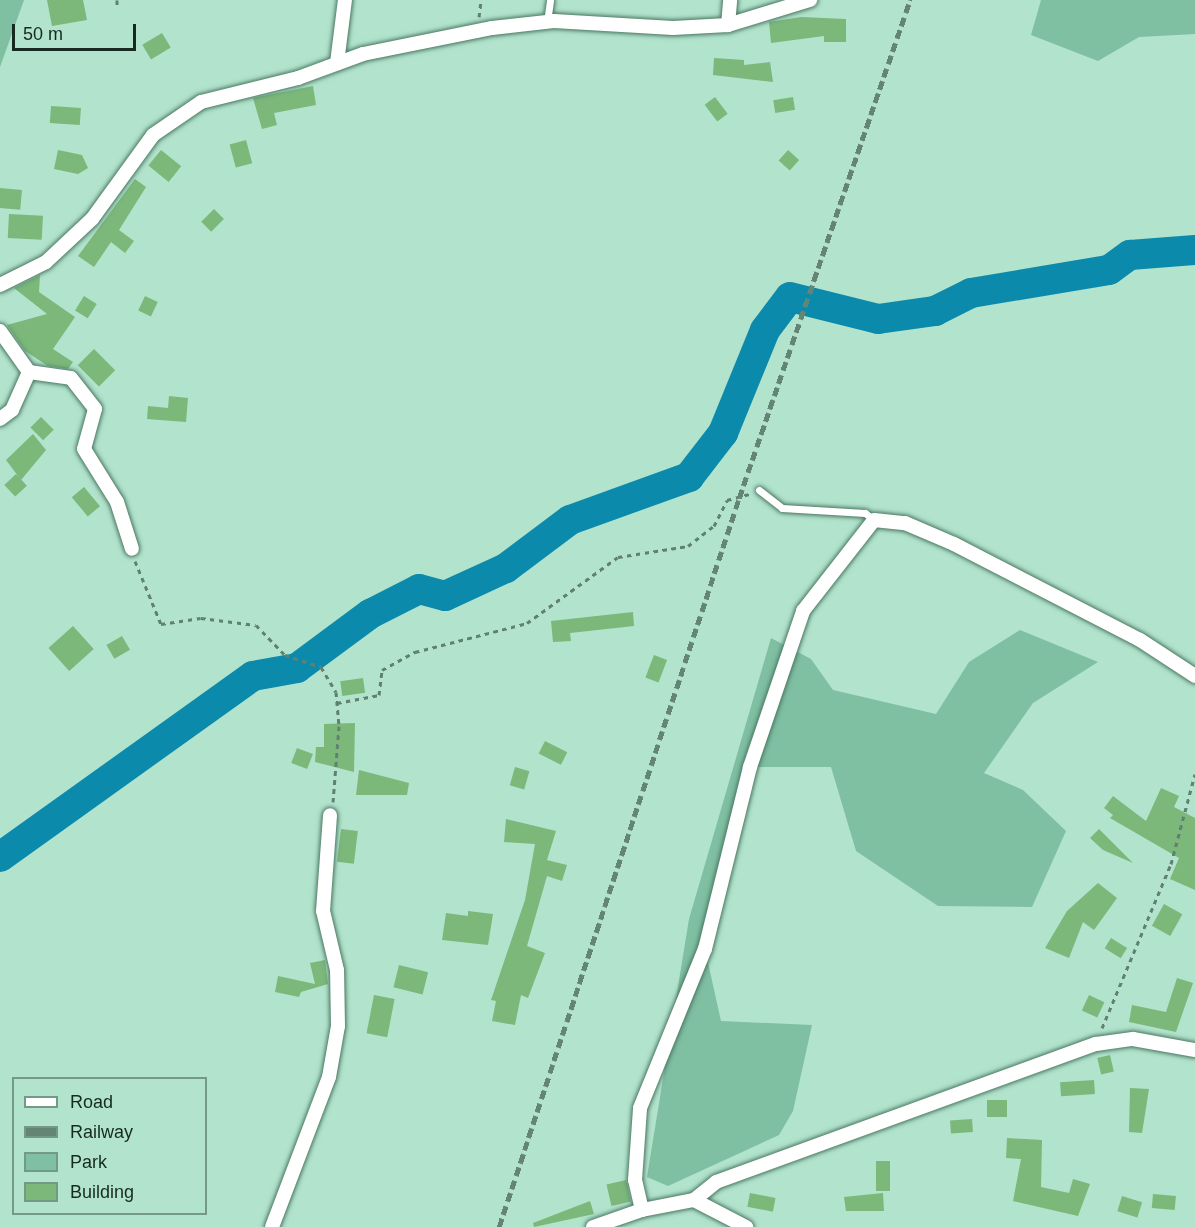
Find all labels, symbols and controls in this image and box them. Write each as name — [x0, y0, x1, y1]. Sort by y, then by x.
scale bar — [15, 12, 140, 50]
text: 50 m — [23, 24, 63, 44]
legend — [12, 1077, 207, 1215]
text: Road — [70, 1092, 113, 1112]
text: Railway — [70, 1122, 133, 1142]
text: Park — [70, 1152, 107, 1172]
text: Building — [70, 1182, 134, 1202]

